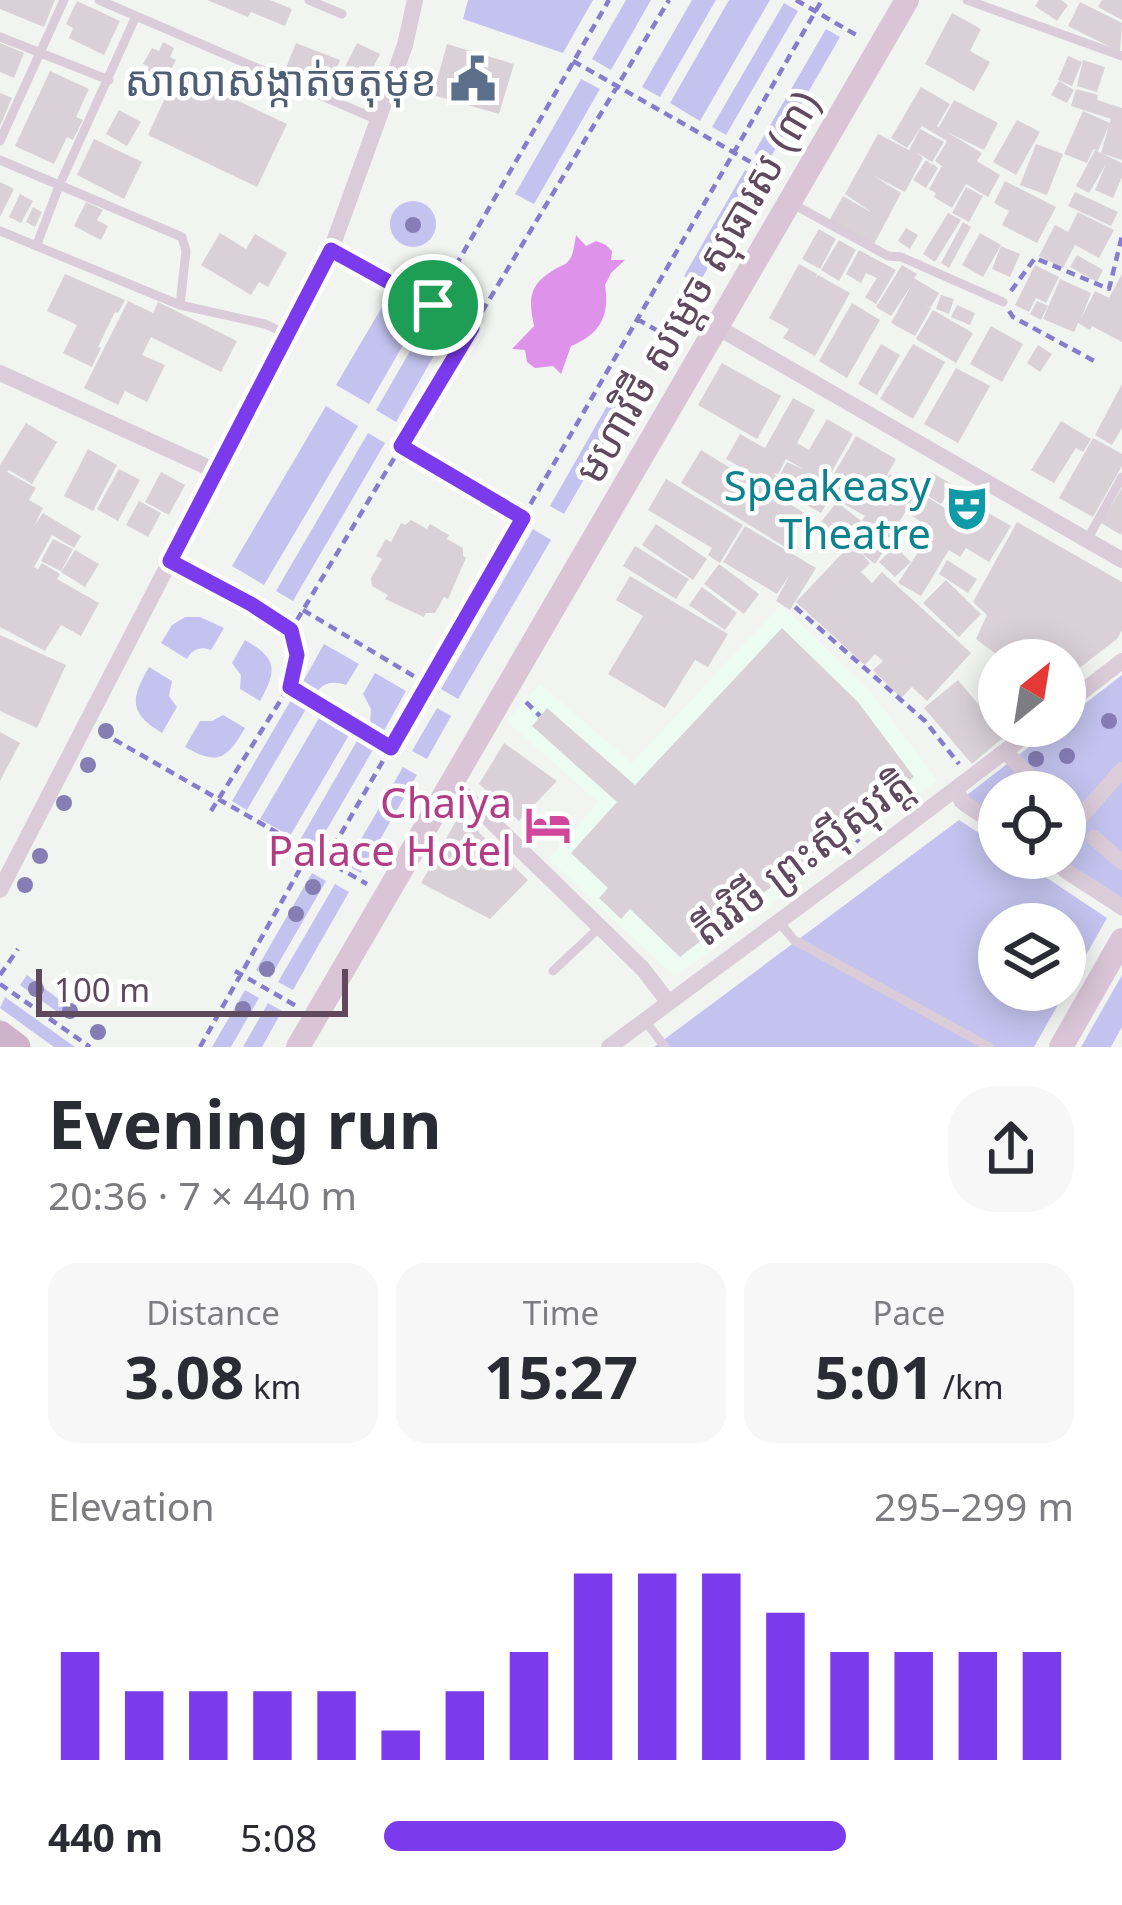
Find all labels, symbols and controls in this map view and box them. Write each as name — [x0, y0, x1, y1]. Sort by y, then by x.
place label: សាលាសង្កាត់ចតុមុខ — [125, 51, 437, 108]
public building icon: សាលាសង្កាត់ចតុមុខ — [448, 54, 498, 104]
street label: មហាវិថី សម្តេច សុធារស (៣) — [560, 79, 832, 493]
pin — [382, 254, 484, 356]
icon: arrive — [400, 272, 466, 338]
place label: Speakeasy Theatre — [724, 456, 932, 561]
theatre icon: Speakeasy Theatre — [942, 483, 992, 533]
north arrow — [978, 639, 1086, 747]
map controls — [978, 639, 1086, 1011]
street label: តីរវិថី ព្រះស៊ីសុវត្តិ — [679, 754, 923, 958]
button: locate — [978, 771, 1086, 879]
place label: Chaiya Palace Hotel — [268, 773, 512, 878]
hotel icon: Chaiya Palace Hotel — [523, 800, 573, 850]
button: layers — [978, 903, 1086, 1011]
scale bar — [36, 963, 348, 1016]
text: 100 m — [54, 967, 150, 1012]
text: Evening run — [48, 1078, 442, 1168]
button: share — [948, 1086, 1074, 1212]
text: 20:36 · 7 × 440 m — [48, 1168, 357, 1221]
text: Distance — [146, 1290, 280, 1335]
text: Time — [523, 1290, 599, 1335]
text: Pace — [873, 1290, 945, 1335]
text: 3.08 — [125, 1335, 244, 1417]
text: 15:27 — [484, 1335, 638, 1417]
text: 5:01 — [814, 1335, 934, 1417]
text: km — [244, 1364, 301, 1409]
text: /km — [934, 1364, 1004, 1409]
text: Elevation — [48, 1479, 215, 1532]
text: 295–299 m — [874, 1479, 1074, 1532]
text: 440 m — [48, 1810, 163, 1863]
text: 5:08 — [240, 1810, 317, 1863]

